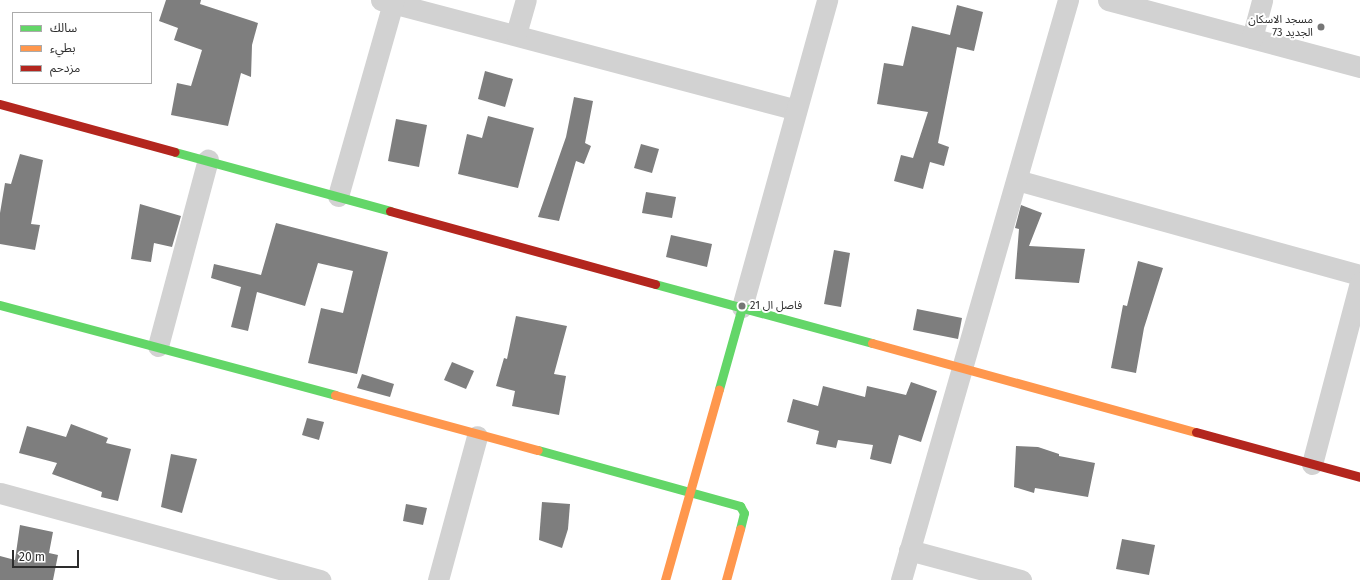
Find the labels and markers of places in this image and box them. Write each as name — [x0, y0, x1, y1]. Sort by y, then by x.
place label: مسجد الاسكان الجديد 73 — [1248, 14, 1313, 40]
marker: مسجد الاسكان الجديد 73 — [1316, 22, 1326, 32]
place label: فاصل ال 21 — [750, 299, 802, 313]
marker: فاصل ال 21 — [737, 301, 747, 311]

